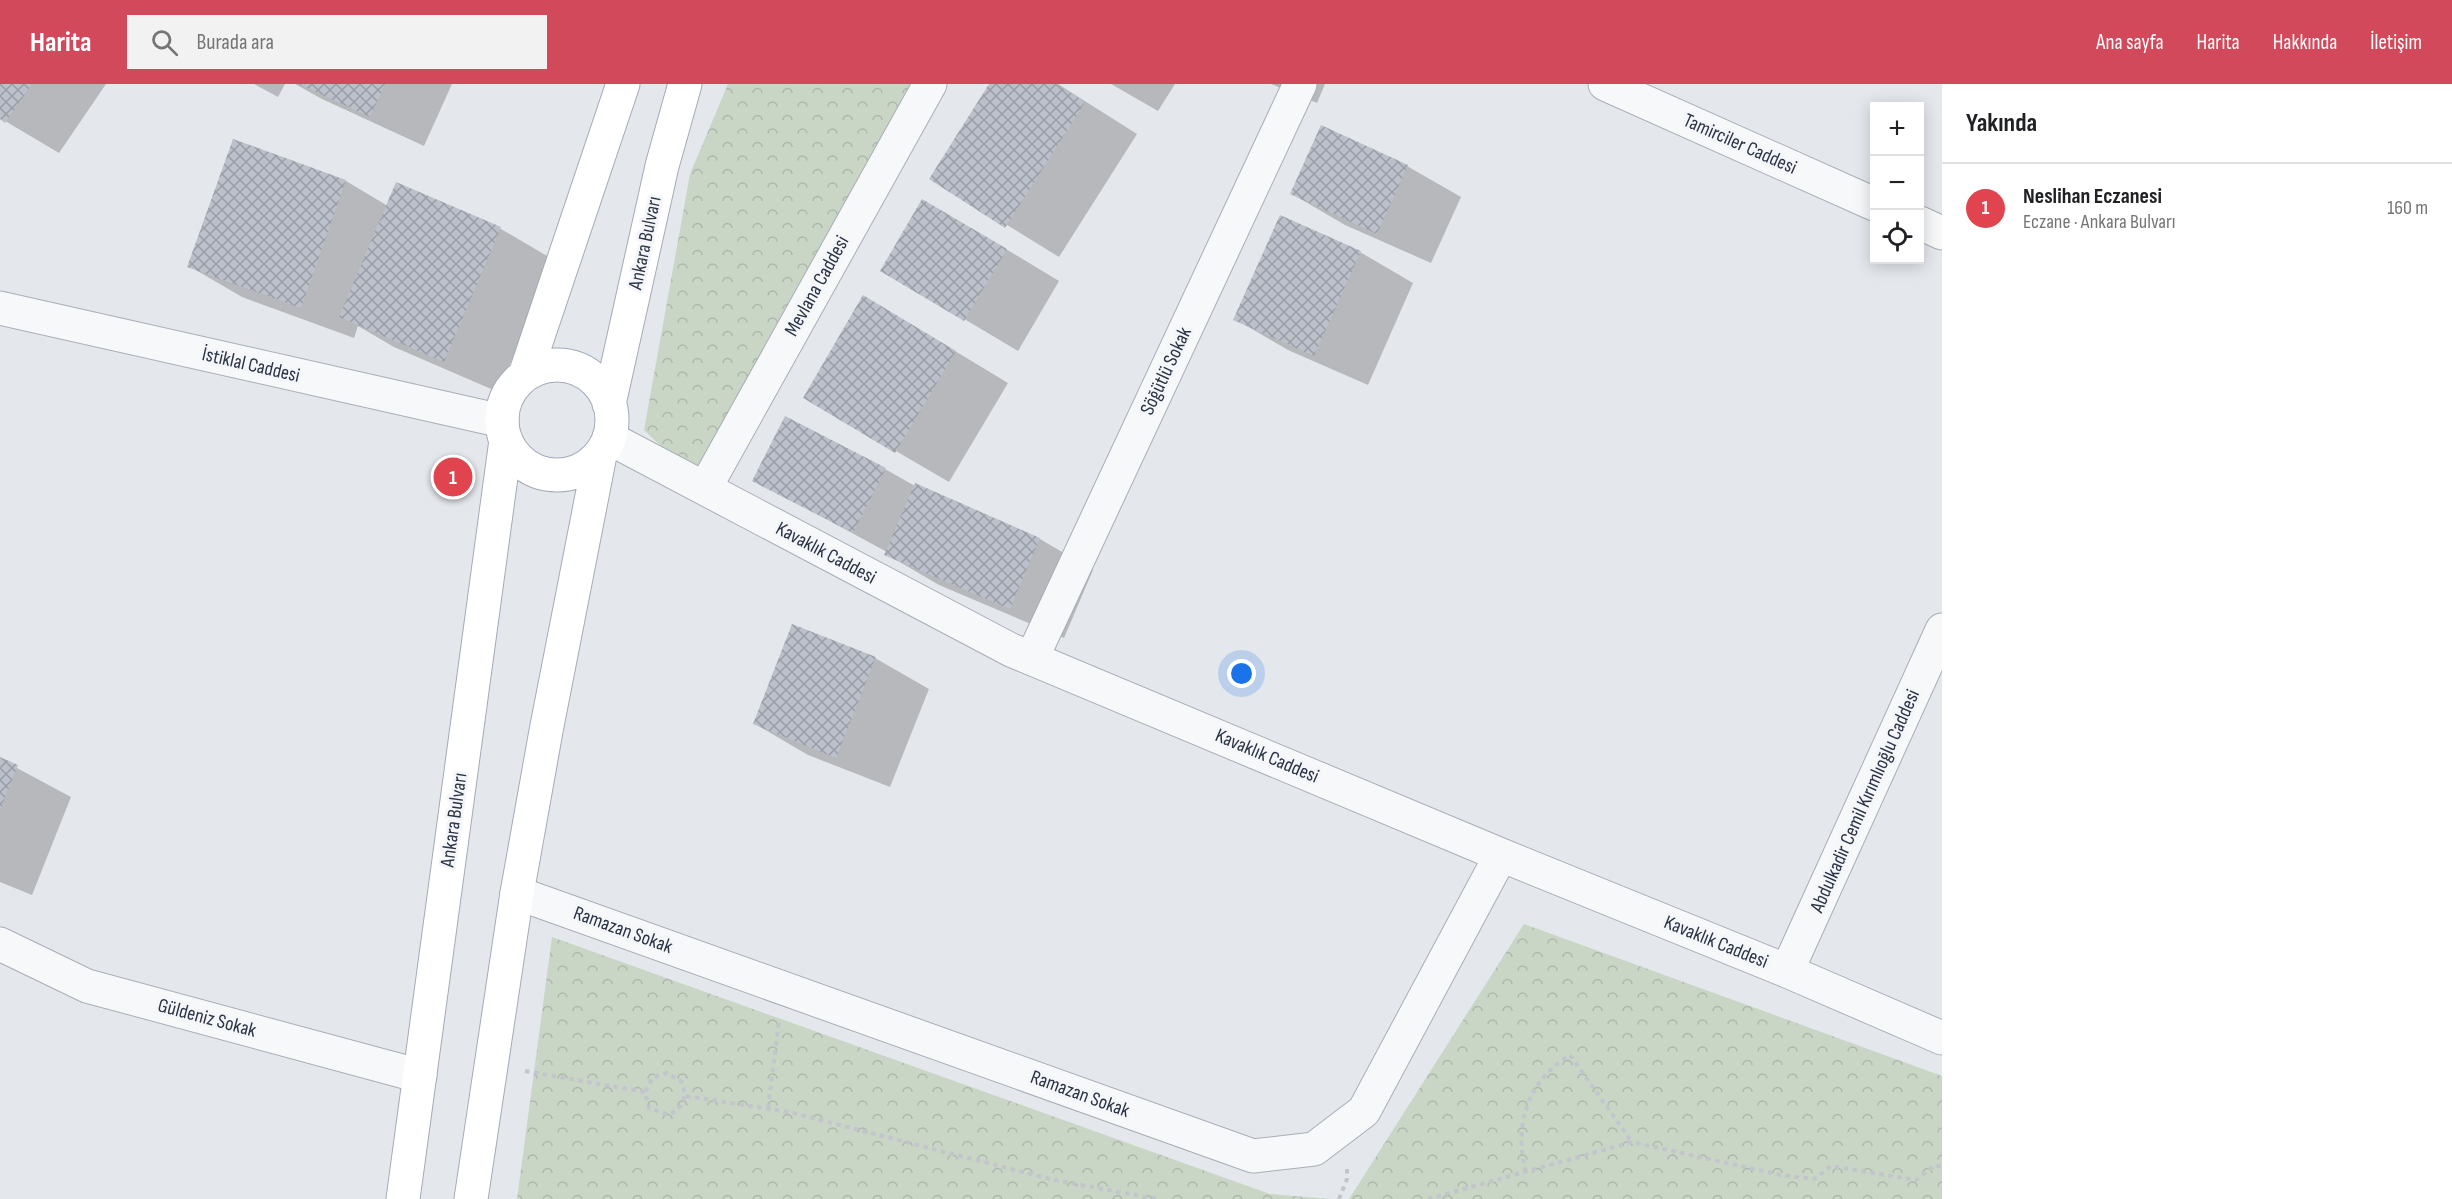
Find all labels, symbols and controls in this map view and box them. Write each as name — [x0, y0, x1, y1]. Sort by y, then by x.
search box — [127, 15, 547, 69]
text: Harita — [30, 26, 91, 59]
icon: search — [148, 26, 181, 59]
text: Burada ara — [196, 29, 274, 56]
text: Ana sayfa — [2096, 30, 2164, 55]
text: Harita — [2197, 30, 2240, 55]
text: Hakkında — [2273, 30, 2337, 55]
text: İletişim — [2370, 30, 2422, 55]
map controls — [1870, 102, 1924, 264]
button: + — [1870, 102, 1924, 156]
street label: Tamirciler Caddesi — [1680, 108, 1800, 180]
text: Yakında — [1966, 108, 2037, 139]
button: − — [1870, 156, 1924, 210]
text: Neslihan Eczanesi — [2023, 183, 2162, 210]
street label: Ankara Bulvarı — [623, 194, 667, 293]
text: 1 — [1982, 196, 1989, 220]
text: 160 m — [2387, 196, 2428, 220]
button: locate — [1870, 210, 1924, 264]
text: Eczane · Ankara Bulvarı — [2023, 210, 2176, 234]
street label: Mevlana Caddesi — [780, 232, 854, 340]
street label: Söğütlü Sokak — [1135, 323, 1197, 419]
street label: İstiklal Caddesi — [200, 342, 302, 388]
pin: 1 — [434, 454, 472, 500]
street label: Kavaklık Caddesi — [772, 517, 880, 589]
your location — [1227, 659, 1256, 688]
street label: Abdulkadir Cemil Kırımlıoğlu Caddesi — [1805, 686, 1925, 917]
street label: Kavaklık Caddesi — [1212, 723, 1322, 789]
street label: Ankara Bulvarı — [435, 771, 472, 870]
street label: Ramazan Sokak — [570, 901, 676, 959]
street label: Kavaklık Caddesi — [1660, 910, 1772, 974]
street label: Güldeniz Sokak — [155, 993, 259, 1043]
street label: Ramazan Sokak — [1027, 1065, 1133, 1123]

